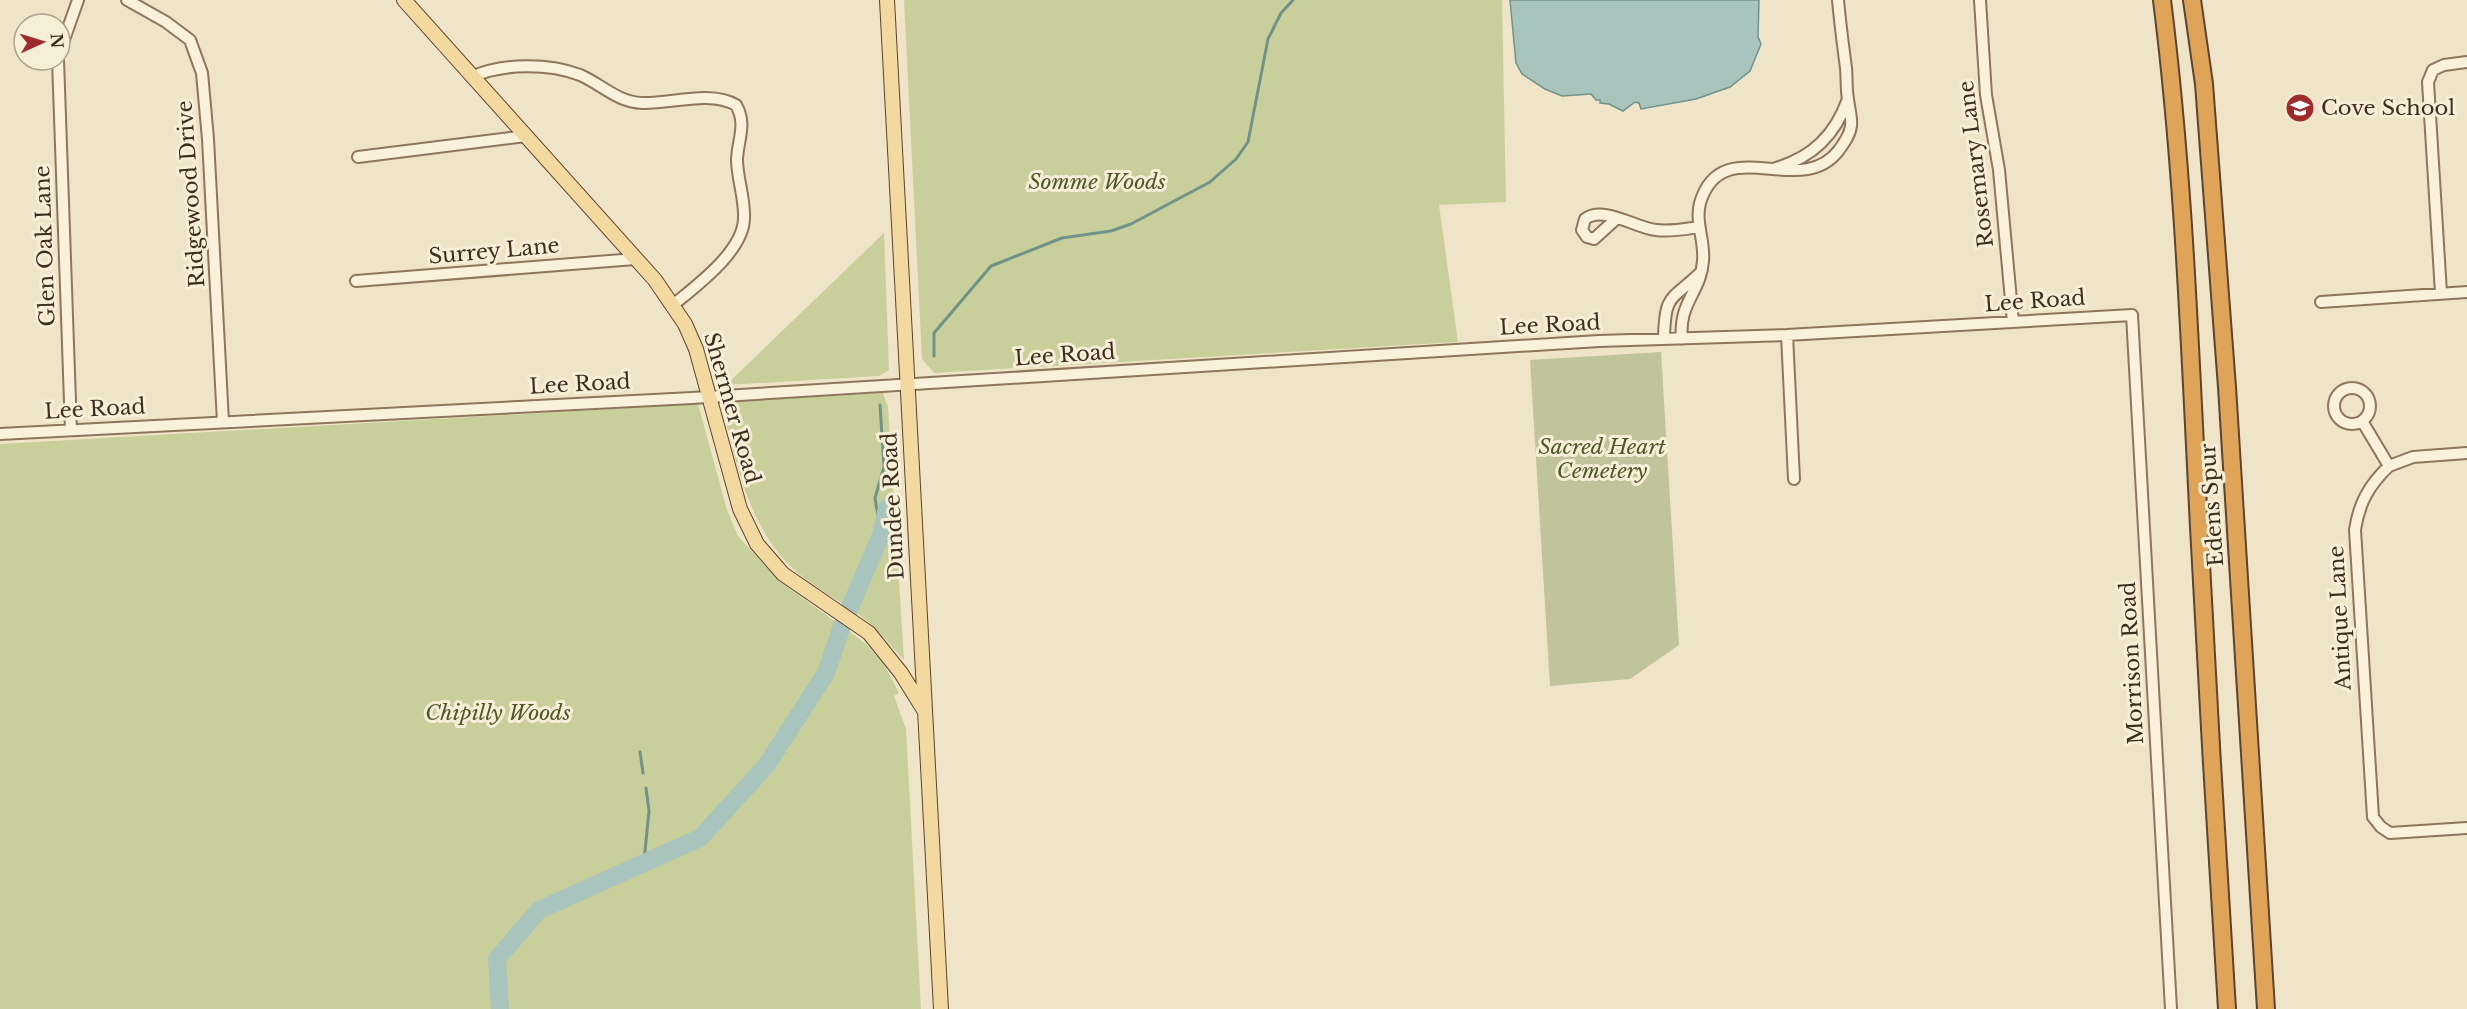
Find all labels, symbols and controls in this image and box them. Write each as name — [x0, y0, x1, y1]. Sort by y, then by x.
north arrow — [12, 12, 72, 72]
text: N — [46, 33, 67, 49]
street label: Rosemary Lane — [1953, 79, 1999, 249]
school or university icon: Cove School — [2284, 92, 2316, 124]
place label: Cove School — [2321, 95, 2455, 121]
street label: Ridgewood Drive — [171, 100, 211, 288]
street label: Glen Oak Lane — [29, 165, 61, 327]
park label: Somme Woods — [1028, 169, 1166, 195]
street label: Surrey Lane — [427, 232, 561, 270]
street label: Lee Road — [1984, 285, 2086, 317]
street label: Lee Road — [1499, 309, 1601, 341]
street label: Shermer Road — [698, 329, 766, 487]
street label: Lee Road — [1014, 339, 1116, 371]
street label: Lee Road — [529, 368, 631, 400]
street label: Lee Road — [44, 393, 146, 425]
street label: Dundee Road — [876, 432, 910, 580]
park label: Sacred Heart Cemetery — [1538, 434, 1666, 484]
street label: Edens Spur — [2195, 443, 2229, 567]
street label: Antique Lane — [2323, 545, 2357, 692]
street label: Morrison Road — [2115, 581, 2149, 745]
park label: Chipilly Woods — [425, 700, 571, 726]

